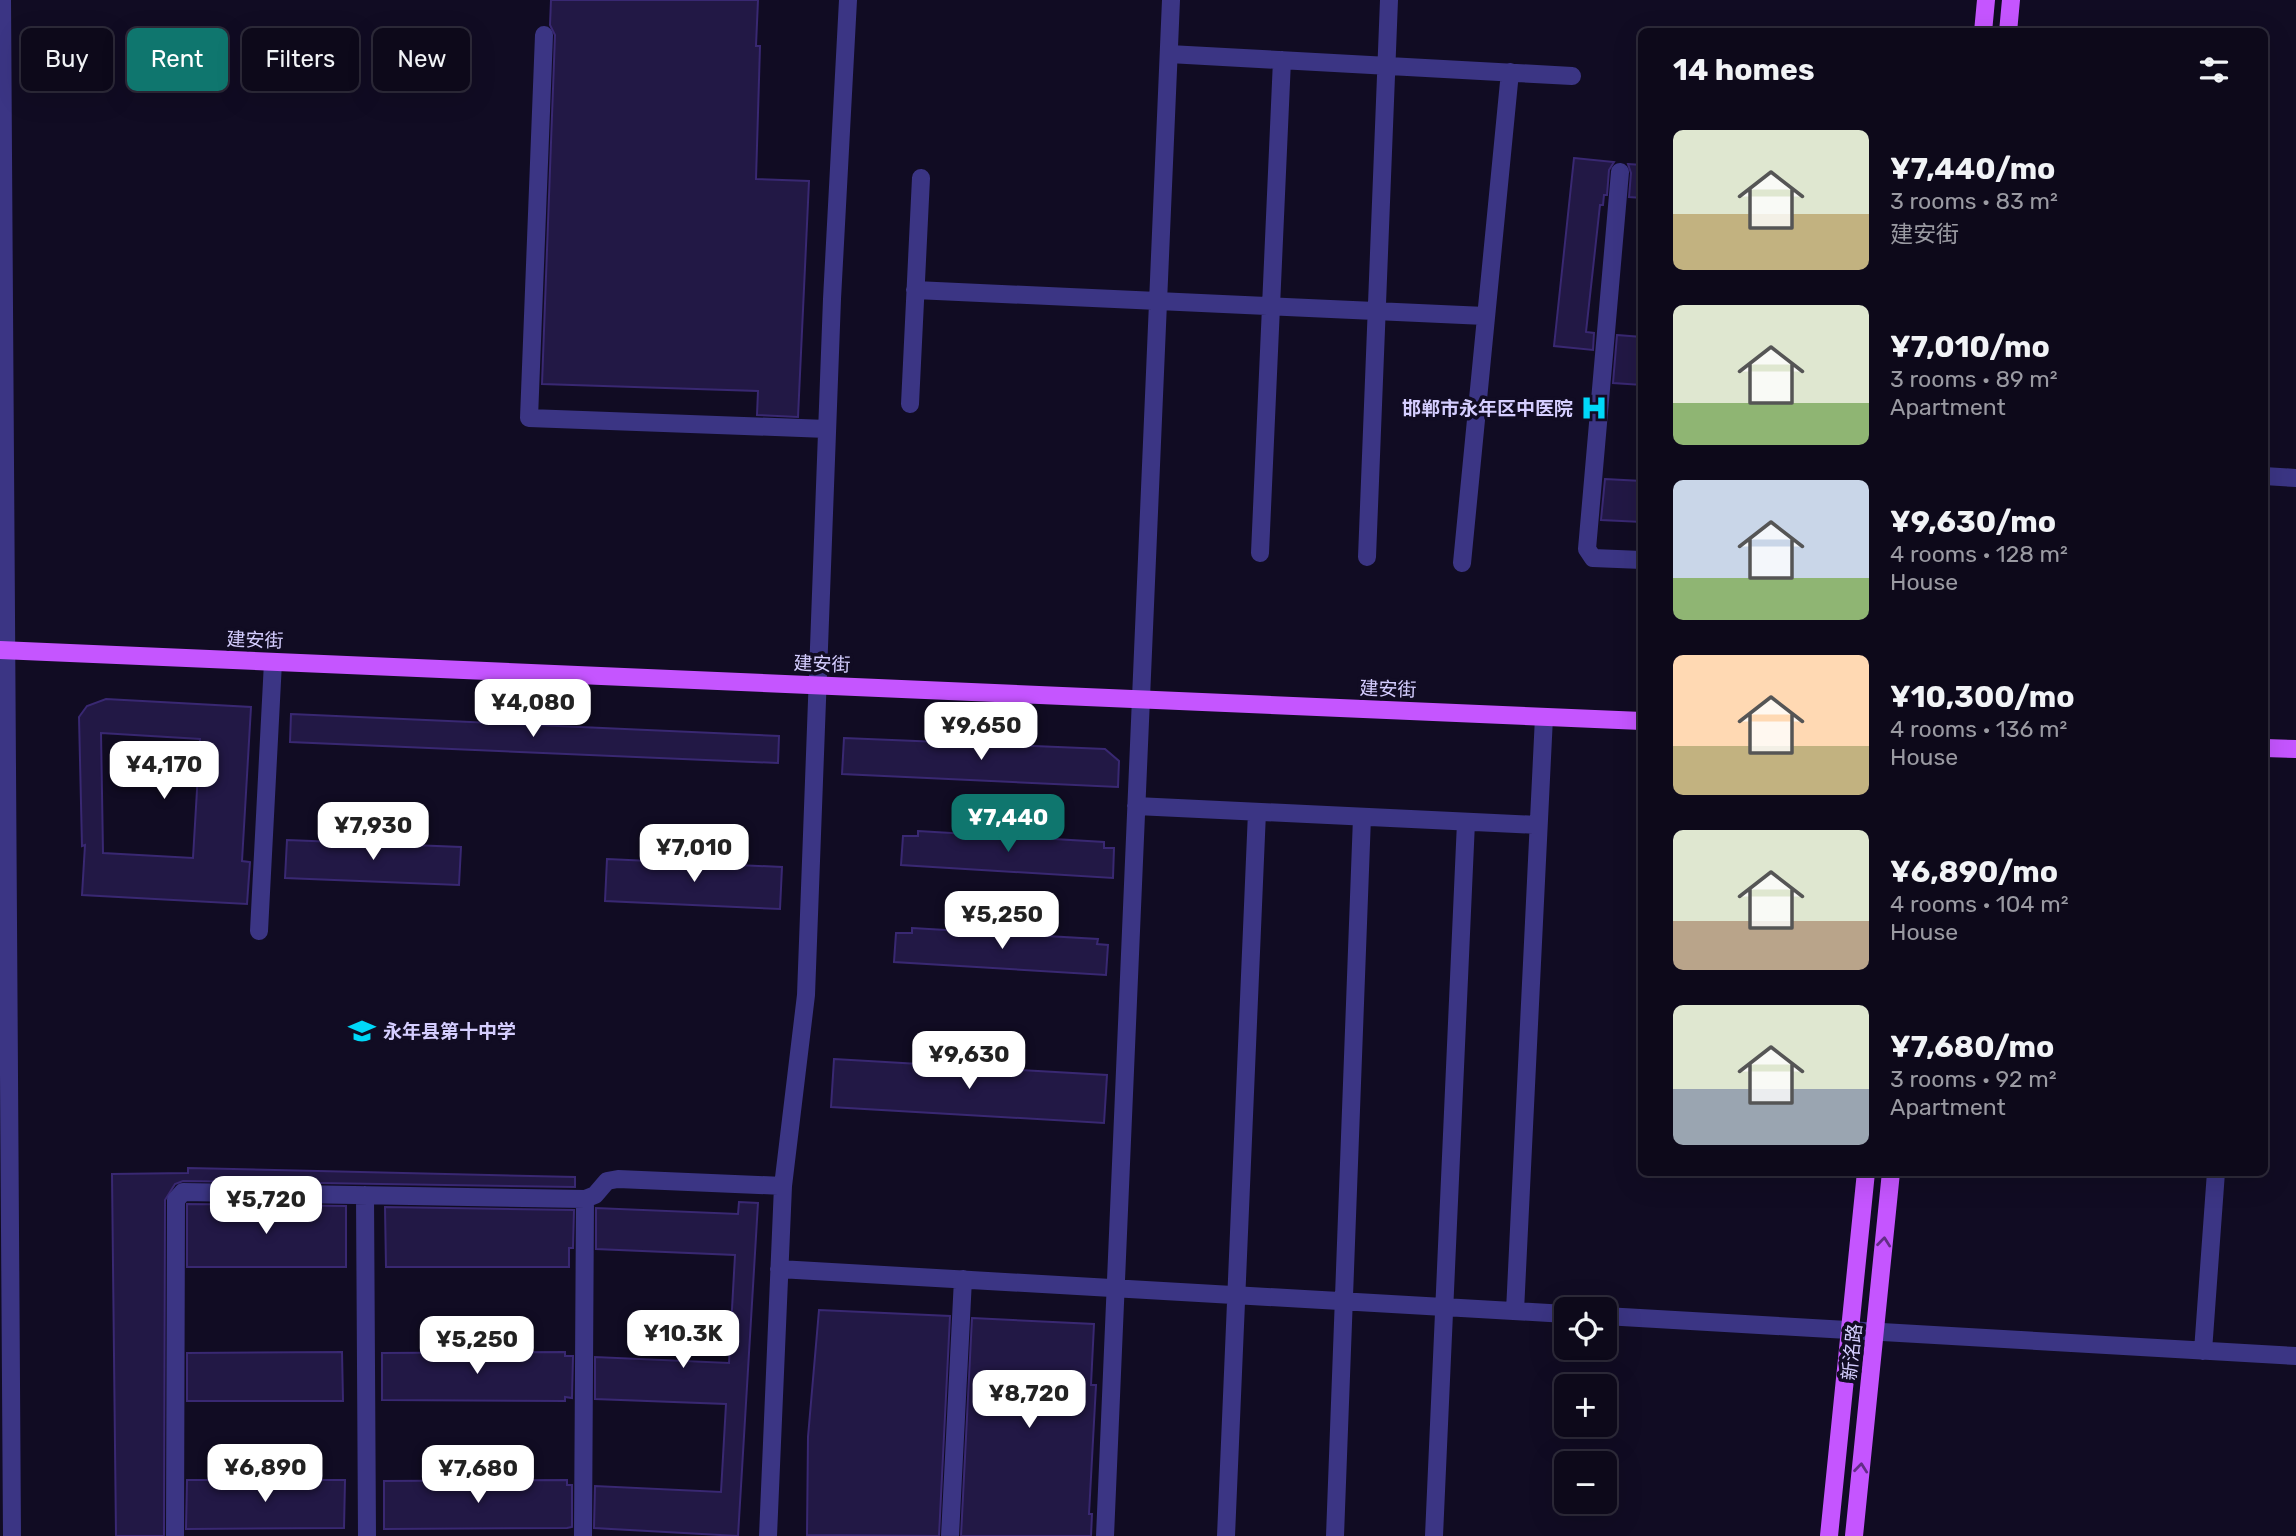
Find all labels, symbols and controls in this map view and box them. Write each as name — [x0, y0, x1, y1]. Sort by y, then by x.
chip: Buy — [21, 28, 113, 91]
chip: Rent — [127, 28, 228, 91]
chip: Filters — [242, 28, 359, 91]
chip: New — [373, 28, 470, 91]
icon: filters — [2195, 51, 2233, 89]
text: 14 homes — [1673, 52, 1815, 88]
text: ¥7,440/mo — [1890, 151, 2055, 187]
icon: home — [1729, 158, 1813, 242]
text: 3 rooms · 83 m² — [1890, 187, 2058, 215]
text: 建安街 — [1890, 220, 1959, 248]
text: ¥7,010/mo — [1890, 329, 2050, 365]
icon: home — [1729, 333, 1813, 417]
text: 3 rooms · 89 m² — [1890, 365, 2058, 393]
hospital icon: 邯郸市永年区中医院 — [1579, 393, 1609, 423]
text: Apartment — [1890, 393, 2006, 421]
place label: 邯郸市永年区中医院 — [1402, 397, 1573, 420]
text: ¥9,630/mo — [1890, 504, 2056, 540]
icon: home — [1729, 508, 1813, 592]
text: 4 rooms · 128 m² — [1890, 540, 2068, 568]
text: House — [1890, 568, 1958, 596]
street label: 建安街 — [226, 628, 284, 652]
street label: 建安街 — [793, 652, 851, 676]
street label: 建安街 — [1359, 677, 1417, 701]
text: ¥10,300/mo — [1890, 679, 2074, 715]
pin: ¥4,080 — [476, 680, 590, 739]
icon: home — [1729, 683, 1813, 767]
text: ¥4,080 — [491, 688, 575, 716]
pin: ¥9,650 — [924, 702, 1038, 762]
text: ¥9,650 — [940, 711, 1022, 739]
text: 4 rooms · 136 m² — [1890, 715, 2067, 743]
pin: ¥4,170 — [107, 742, 221, 801]
text: House — [1890, 743, 1958, 771]
text: ¥4,170 — [126, 750, 202, 778]
pin: ¥7,440 — [951, 794, 1065, 854]
pin: ¥7,930 — [316, 802, 430, 862]
text: ¥7,440 — [967, 803, 1049, 831]
text: ¥7,930 — [334, 811, 412, 839]
pin: ¥7,010 — [637, 824, 751, 884]
text: ¥7,010 — [656, 833, 732, 861]
text: ¥6,890/mo — [1890, 854, 2058, 890]
icon: home — [1729, 858, 1813, 942]
text: 4 rooms · 104 m² — [1890, 890, 2069, 918]
pin: ¥5,250 — [945, 892, 1059, 951]
text: ¥5,250 — [961, 900, 1043, 928]
text: House — [1890, 918, 1958, 946]
school or university icon: 永年县第十中学 — [347, 1016, 377, 1046]
place label: 永年县第十中学 — [383, 1020, 516, 1043]
text: ¥7,680/mo — [1890, 1029, 2054, 1065]
pin: ¥9,630 — [912, 1032, 1026, 1091]
icon: home — [1729, 1033, 1813, 1117]
text: ¥9,630 — [928, 1040, 1010, 1068]
text: 3 rooms · 92 m² — [1890, 1065, 2056, 1093]
text: Apartment — [1890, 1093, 2006, 1121]
pin: ¥5,720 — [209, 1176, 323, 1236]
text: ¥5,720 — [226, 1185, 306, 1213]
one-way arrow — [1876, 1236, 1891, 1247]
map controls — [1554, 1297, 1617, 1514]
button: locate — [1554, 1297, 1617, 1360]
pin: ¥10.3K — [626, 1310, 740, 1370]
pin: ¥5,250 — [420, 1316, 534, 1376]
text: ¥10.3K — [643, 1319, 723, 1347]
street label: 新洺路 — [1838, 1322, 1866, 1382]
text: ¥5,250 — [436, 1325, 518, 1353]
pin: ¥8,720 — [972, 1370, 1086, 1430]
button: + — [1554, 1374, 1617, 1437]
text: ¥8,720 — [989, 1379, 1069, 1407]
pin: ¥6,890 — [208, 1444, 322, 1504]
pin: ¥7,680 — [421, 1446, 535, 1505]
button: − — [1554, 1451, 1617, 1514]
text: ¥6,890 — [223, 1453, 307, 1481]
text: ¥7,680 — [438, 1454, 518, 1482]
one-way arrow — [1853, 1462, 1868, 1473]

